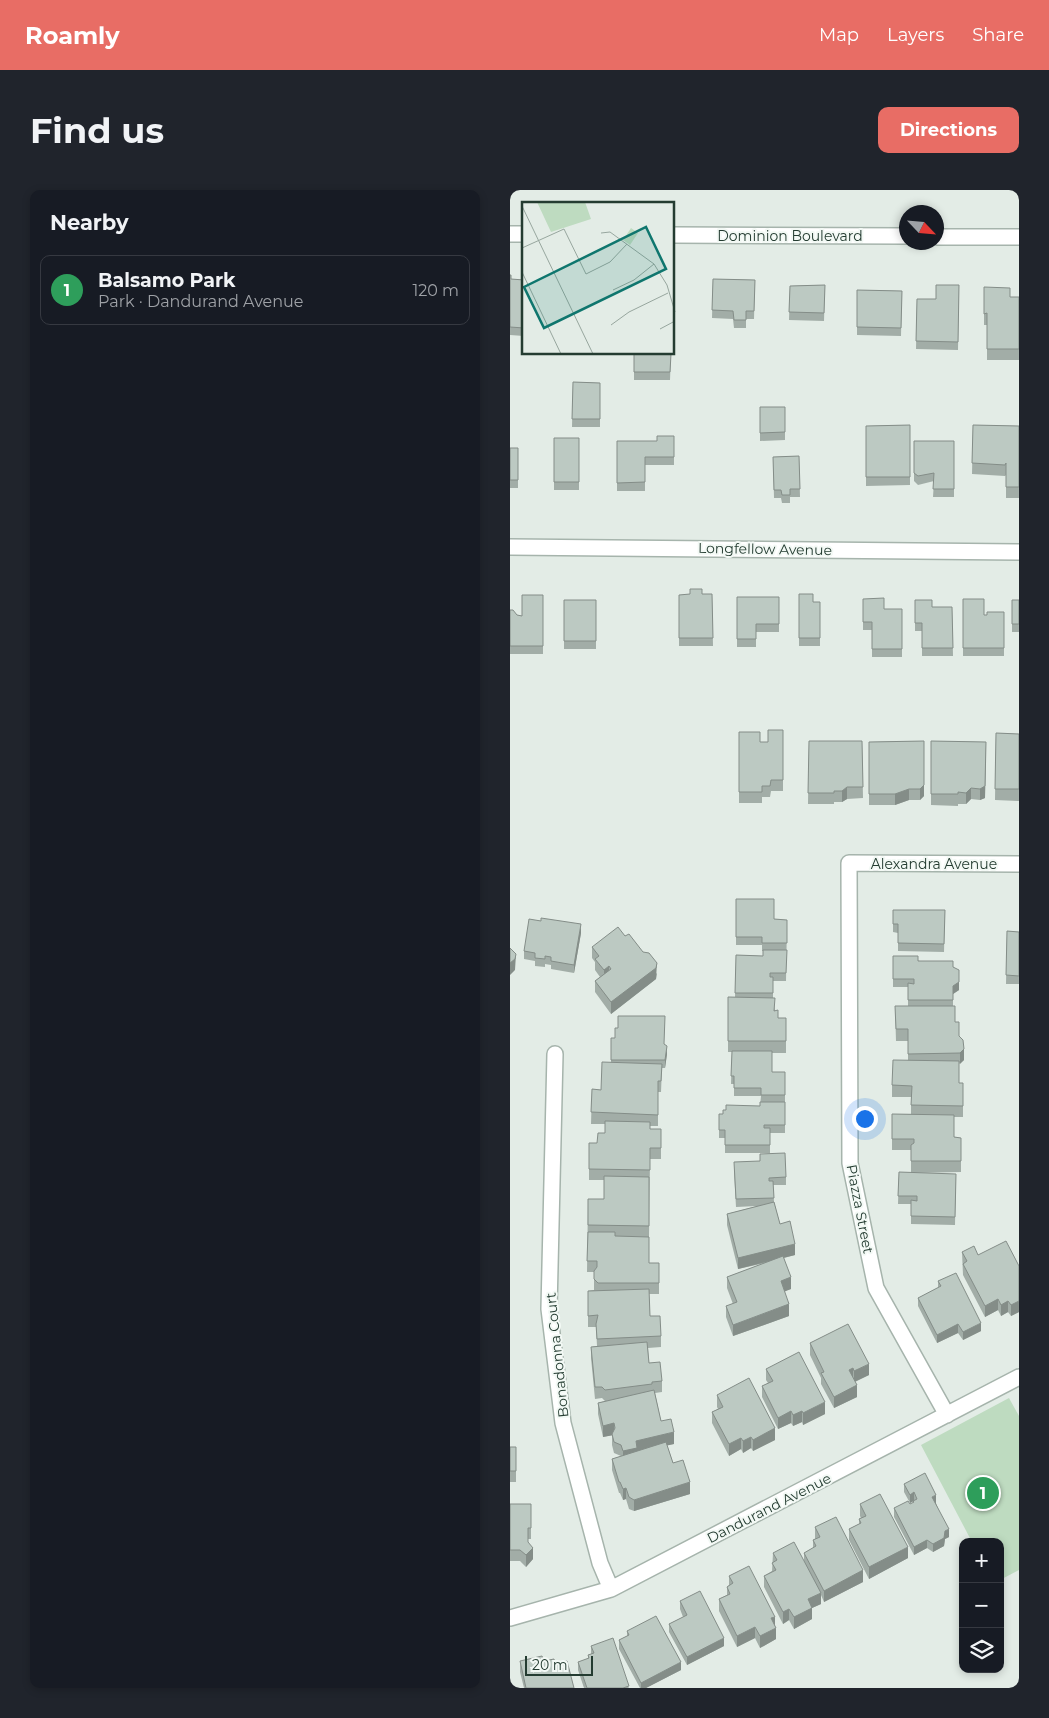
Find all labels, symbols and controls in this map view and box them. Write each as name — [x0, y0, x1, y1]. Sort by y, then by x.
text: Roamly — [25, 21, 120, 50]
text: Map — [819, 24, 859, 46]
text: Layers — [887, 24, 944, 46]
text: Share — [972, 24, 1024, 46]
button: Directions — [878, 107, 1019, 153]
text: Find us — [30, 109, 164, 152]
inset map — [522, 202, 675, 355]
north arrow — [899, 205, 944, 250]
text: Nearby — [50, 210, 129, 235]
street label: Dominion Boulevard — [717, 227, 863, 245]
text: Balsamo Park — [98, 269, 236, 292]
text: 1 — [64, 281, 70, 300]
text: 120 m — [412, 281, 459, 300]
text: Park · Dandurand Avenue — [98, 292, 303, 311]
street label: Longfellow Avenue — [698, 539, 832, 559]
street label: Alexandra Avenue — [871, 855, 997, 873]
your location — [852, 1106, 878, 1132]
street label: Piazza Street — [843, 1163, 878, 1256]
street label: Bonadonna Court — [541, 1291, 573, 1418]
street label: Dandurand Avenue — [704, 1469, 834, 1547]
pin: 1 — [967, 1474, 999, 1512]
map controls — [959, 1538, 1004, 1673]
button: + — [959, 1538, 1004, 1583]
button: − — [959, 1583, 1004, 1628]
button: layers — [959, 1628, 1004, 1673]
scale bar — [525, 1653, 592, 1676]
text: 20 m — [532, 1656, 568, 1674]

